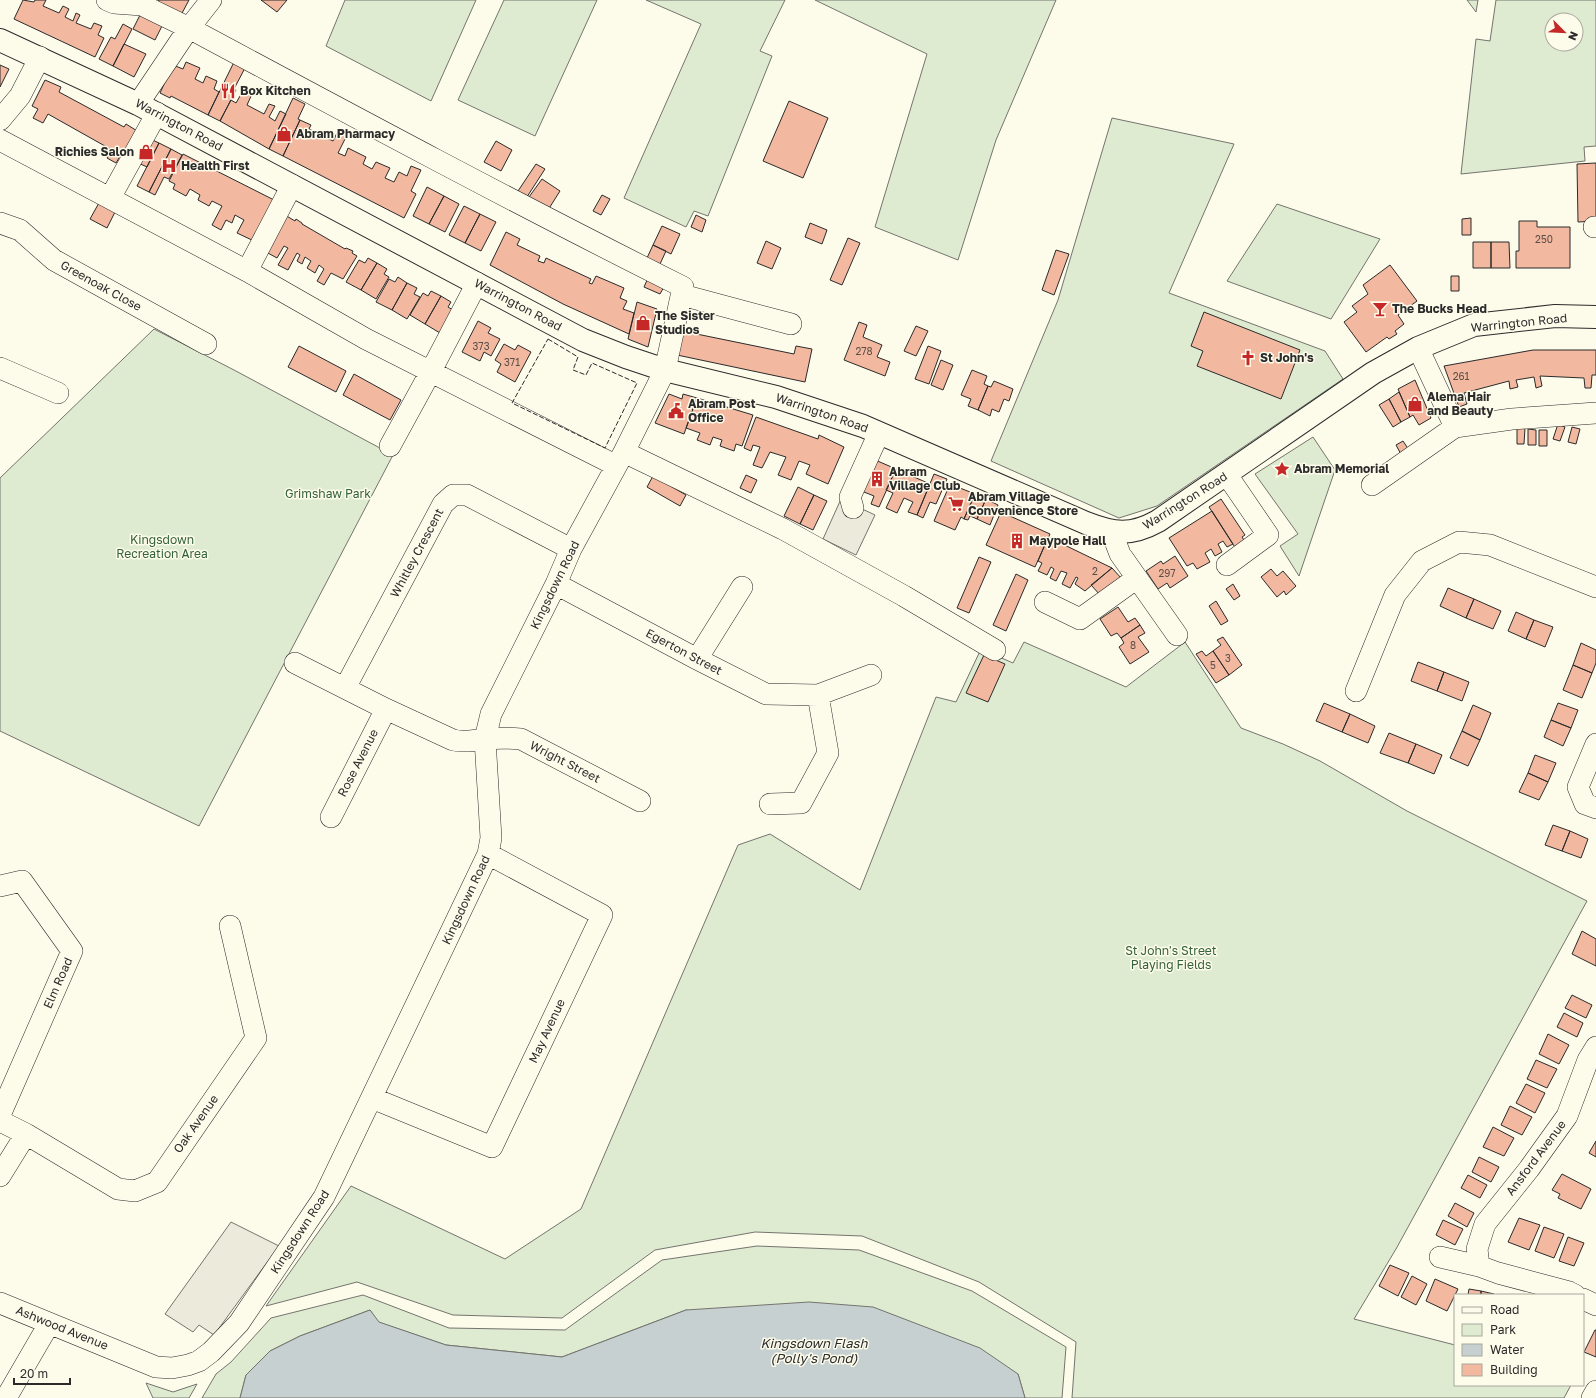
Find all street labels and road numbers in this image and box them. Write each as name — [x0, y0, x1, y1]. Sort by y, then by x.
street label: Warrington Road — [133, 95, 226, 154]
street label: Greenoak Close — [58, 257, 144, 314]
street label: Warrington Road — [472, 275, 565, 334]
street label: Warrington Road — [1470, 310, 1568, 335]
street label: Warrington Road — [774, 390, 870, 435]
street label: Warrington Road — [1140, 469, 1230, 533]
street label: Whitley Crescent — [387, 506, 446, 600]
street label: Kingsdown Road — [527, 538, 582, 631]
street label: Egerton Street — [643, 625, 725, 678]
street label: Rose Avenue — [334, 726, 381, 799]
street label: Wright Street — [527, 737, 603, 786]
street label: Kingsdown Road — [438, 853, 493, 947]
street label: Elm Road — [40, 955, 75, 1011]
street label: May Avenue — [525, 996, 568, 1065]
street label: Oak Avenue — [170, 1092, 221, 1156]
street label: Ansford Avenue — [1502, 1117, 1569, 1198]
street label: Kingsdown Road — [267, 1187, 332, 1276]
street label: Ashwood Avenue — [14, 1302, 111, 1353]

